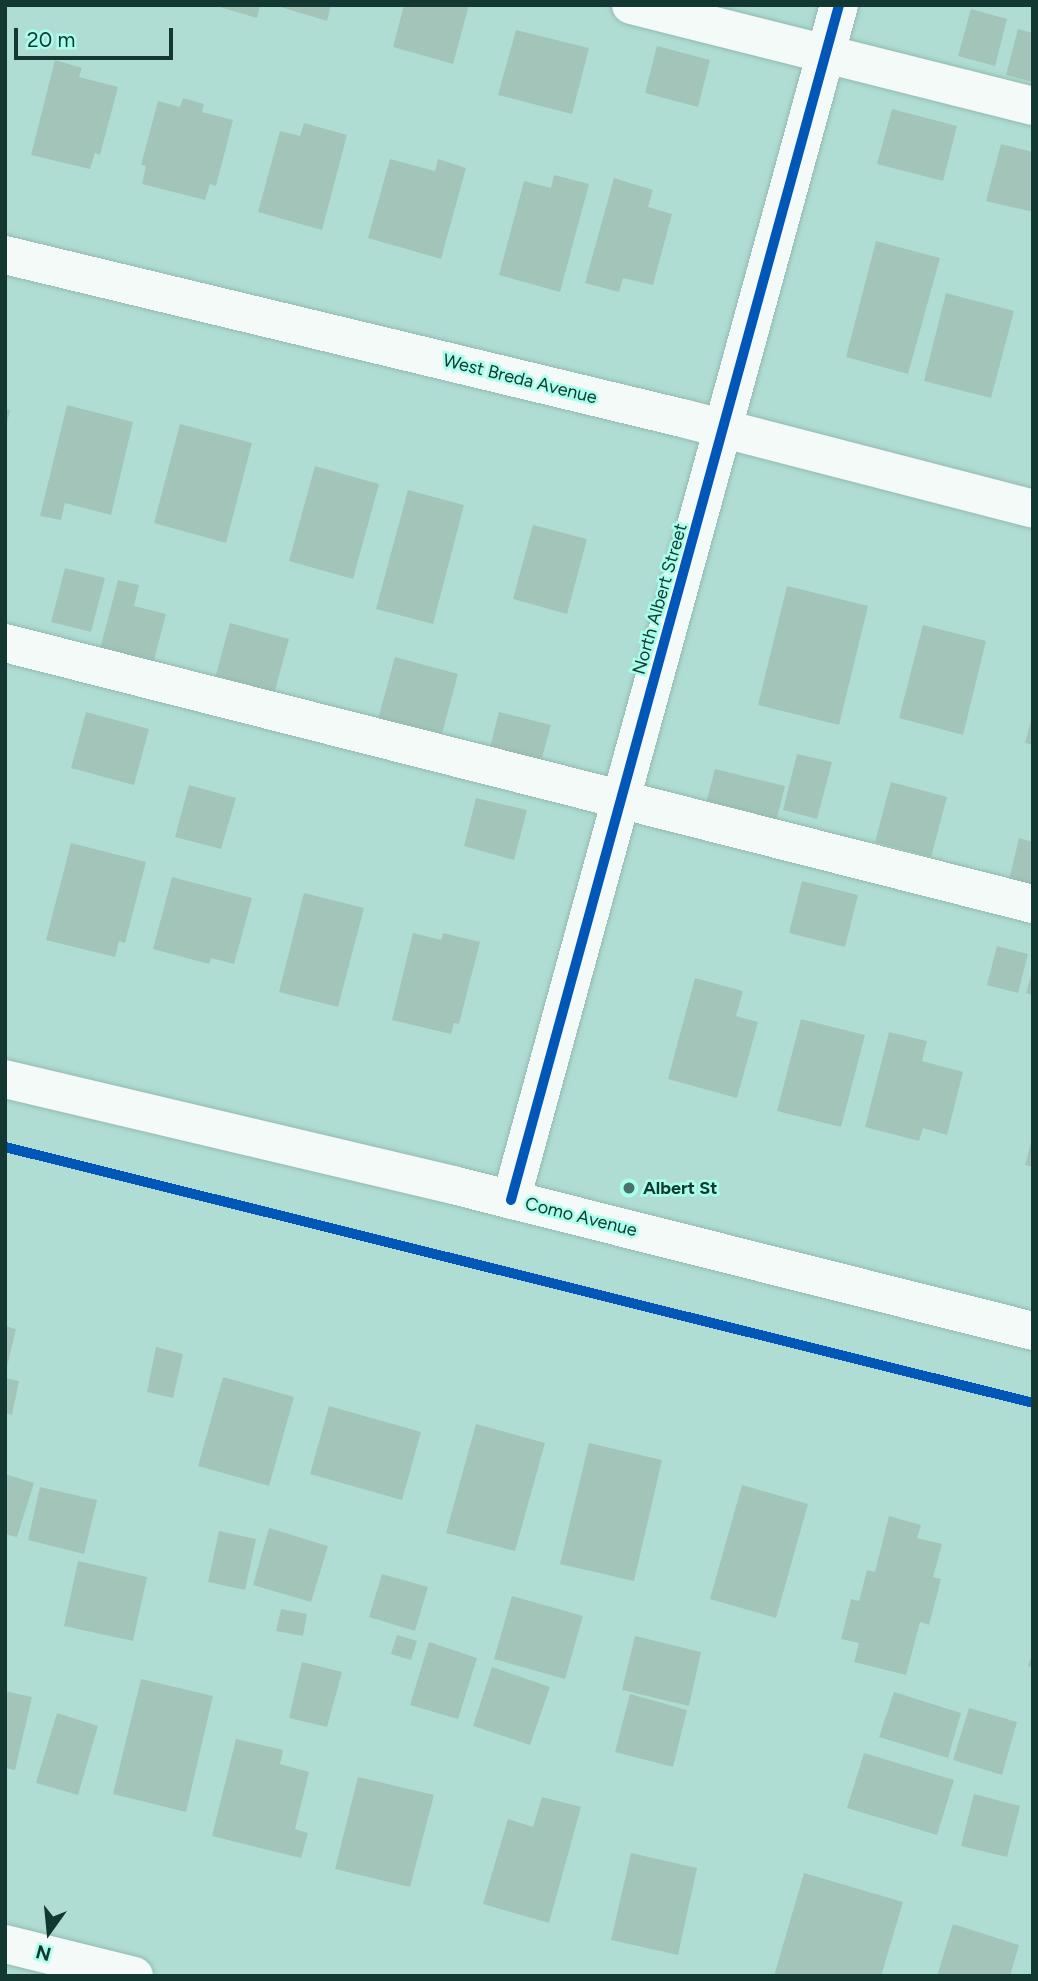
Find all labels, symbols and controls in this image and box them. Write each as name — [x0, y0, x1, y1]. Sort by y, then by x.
scale bar — [18, 14, 177, 58]
text: 20 m — [27, 27, 75, 52]
street label: West Breda Avenue — [441, 349, 599, 409]
street label: North Albert Street — [628, 521, 692, 677]
place label: Albert St — [643, 1177, 717, 1199]
marker: Albert St — [621, 1180, 637, 1196]
street label: Como Avenue — [523, 1193, 639, 1241]
north arrow — [14, 1897, 84, 1967]
text: N — [33, 1940, 54, 1966]

